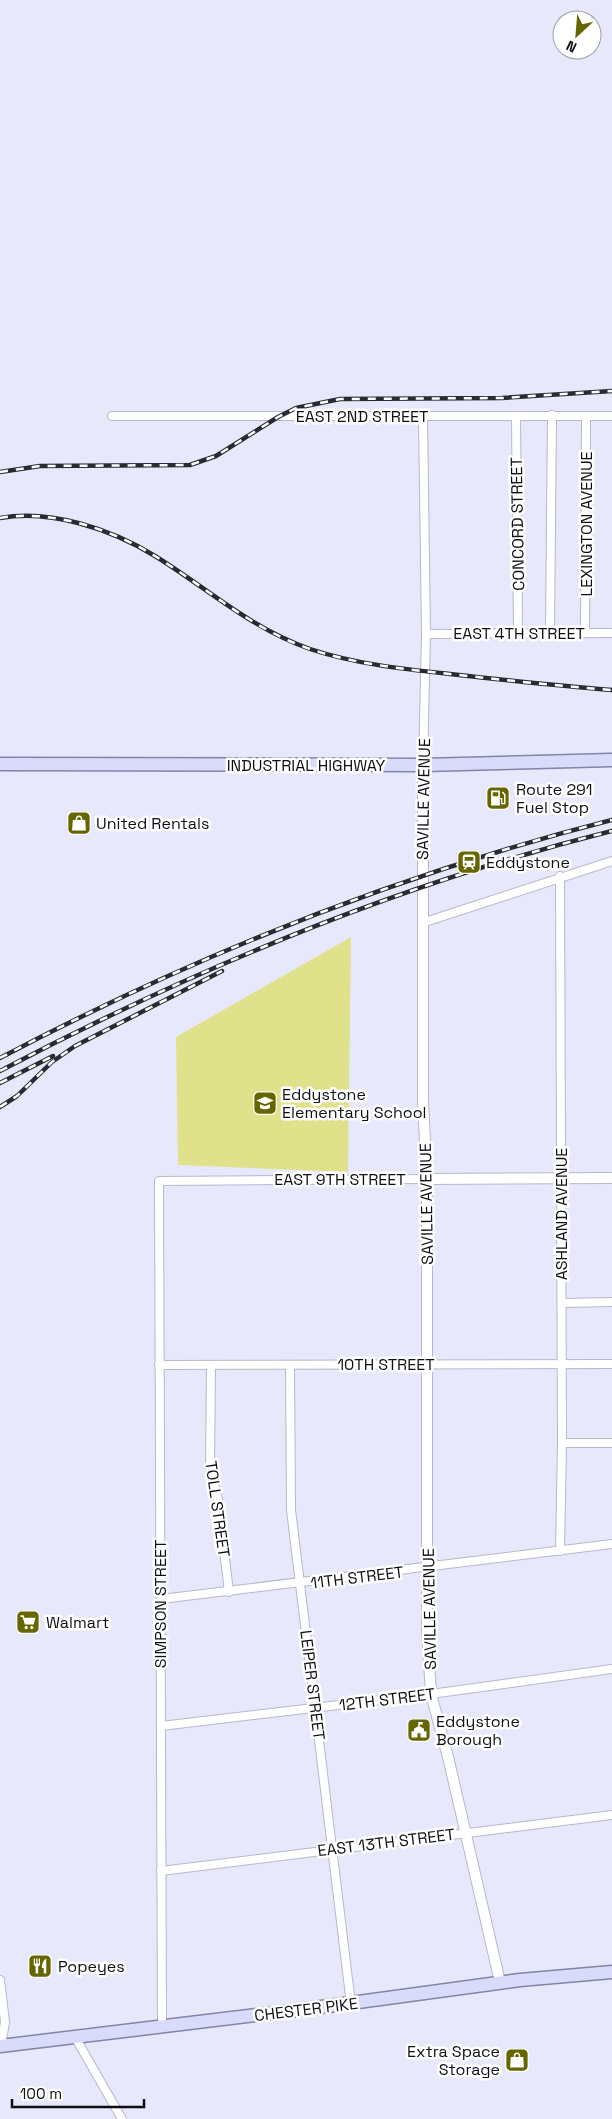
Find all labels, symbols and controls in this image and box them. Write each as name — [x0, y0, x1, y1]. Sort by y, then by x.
north arrow — [552, 10, 602, 60]
text: N — [563, 37, 579, 57]
street label: EAST 2ND STREET — [296, 406, 428, 427]
street label: LEXINGTON AVENUE — [576, 451, 597, 597]
street label: CONCORD STREET — [506, 457, 529, 591]
street label: EAST 4TH STREET — [453, 623, 585, 644]
street label: SAVILLE AVENUE — [412, 738, 435, 860]
street label: INDUSTRIAL HIGHWAY — [227, 755, 386, 776]
place label: Route 291 Fuel Stop — [516, 779, 593, 818]
fuel station icon: Route 291 Fuel Stop — [485, 785, 511, 811]
shop icon: United Rentals — [66, 810, 92, 836]
place label: United Rentals — [96, 813, 209, 834]
station icon: Eddystone — [456, 849, 482, 875]
place label: Eddystone — [486, 852, 570, 873]
place label: Eddystone Elementary School — [282, 1084, 427, 1123]
school or university icon: Eddystone Elementary School — [252, 1090, 278, 1116]
street label: SAVILLE AVENUE — [415, 1143, 438, 1265]
street label: ASHLAND AVENUE — [551, 1148, 572, 1280]
street label: EAST 9TH STREET — [274, 1169, 406, 1190]
street label: 10TH STREET — [337, 1354, 435, 1375]
street label: TOLL STREET — [200, 1460, 235, 1559]
street label: SIMPSON STREET — [150, 1540, 171, 1668]
street label: SAVILLE AVENUE — [418, 1548, 441, 1670]
street label: 11TH STREET — [309, 1561, 405, 1594]
supermarket icon: Walmart — [15, 1609, 41, 1635]
place label: Walmart — [46, 1612, 109, 1633]
street label: LEIPER STREET — [295, 1629, 330, 1741]
street label: 12TH STREET — [338, 1683, 436, 1716]
place label: Eddystone Borough — [436, 1711, 520, 1750]
public building icon: Eddystone Borough — [406, 1717, 432, 1743]
street label: EAST 13TH STREET — [316, 1824, 456, 1861]
restaurant icon: Popeyes — [27, 1953, 53, 1979]
place label: Popeyes — [58, 1956, 125, 1977]
street label: CHESTER PIKE — [253, 1993, 359, 2026]
place label: Extra Space Storage — [407, 2041, 500, 2080]
shop icon: Extra Space Storage — [504, 2047, 530, 2073]
scale bar — [12, 2076, 145, 2108]
text: 100 m — [20, 2084, 62, 2103]

